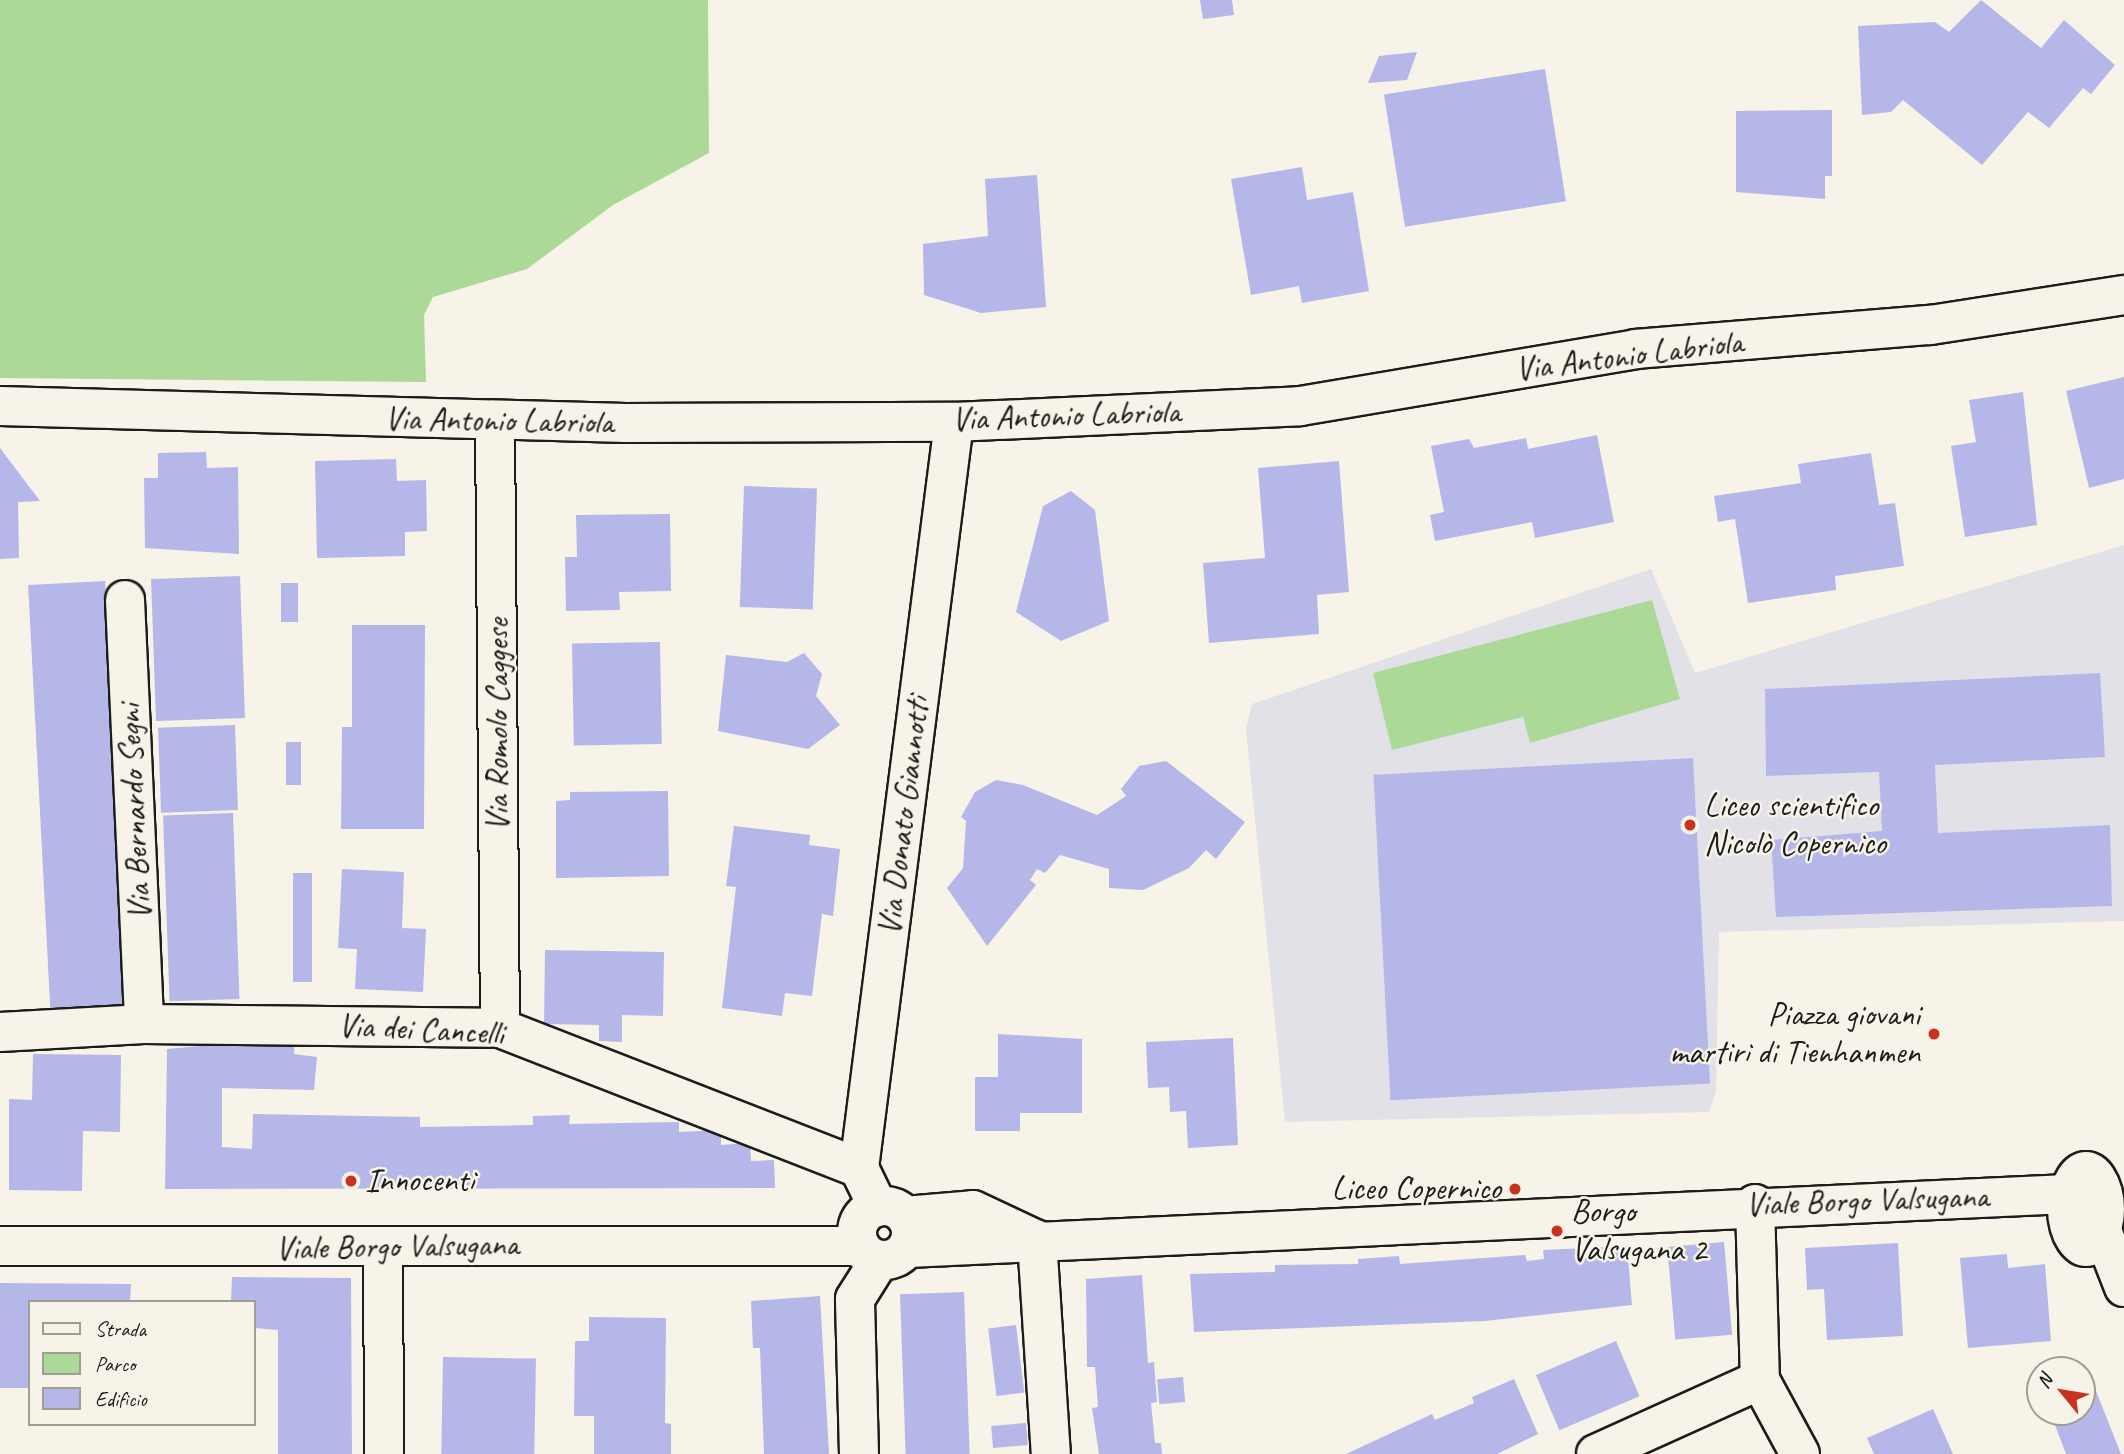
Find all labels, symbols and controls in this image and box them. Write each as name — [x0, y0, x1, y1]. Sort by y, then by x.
street label: Via Antonio Labriola — [1512, 322, 1746, 390]
street label: Via Antonio Labriola — [950, 392, 1182, 440]
street label: Via Antonio Labriola — [383, 399, 615, 443]
street label: Via Romolo Caggese — [478, 618, 518, 832]
street label: Via Donato Giannotti — [870, 695, 938, 937]
street label: Via Bernardo Segni — [110, 704, 160, 920]
place label: Liceo scientifico Nicolò Copernico — [1704, 786, 1886, 864]
marker: Liceo scientifico Nicolò Copernico — [1682, 817, 1698, 833]
place label: Piazza giovani martiri di Tienhanmen — [1671, 995, 1920, 1073]
street label: Via dei Cancelli — [337, 1006, 505, 1054]
marker: Piazza giovani martiri di Tienhanmen — [1926, 1026, 1942, 1042]
place label: Innocenti — [365, 1161, 474, 1201]
place label: Liceo Copernico — [1332, 1169, 1501, 1209]
marker: Innocenti — [343, 1173, 359, 1189]
street label: Viale Borgo Valsugana — [1744, 1177, 1990, 1225]
marker: Liceo Copernico — [1507, 1181, 1523, 1197]
place label: Borgo Valsugana 2 — [1571, 1192, 1706, 1270]
marker: Borgo Valsugana 2 — [1549, 1223, 1565, 1239]
street label: Viale Borgo Valsugana — [274, 1225, 520, 1269]
legend — [28, 1300, 256, 1426]
text: Strada — [95, 1316, 146, 1342]
text: Parco — [95, 1351, 135, 1377]
north arrow — [2026, 1356, 2096, 1426]
text: N — [2031, 1370, 2058, 1393]
text: Edificio — [95, 1386, 147, 1412]

